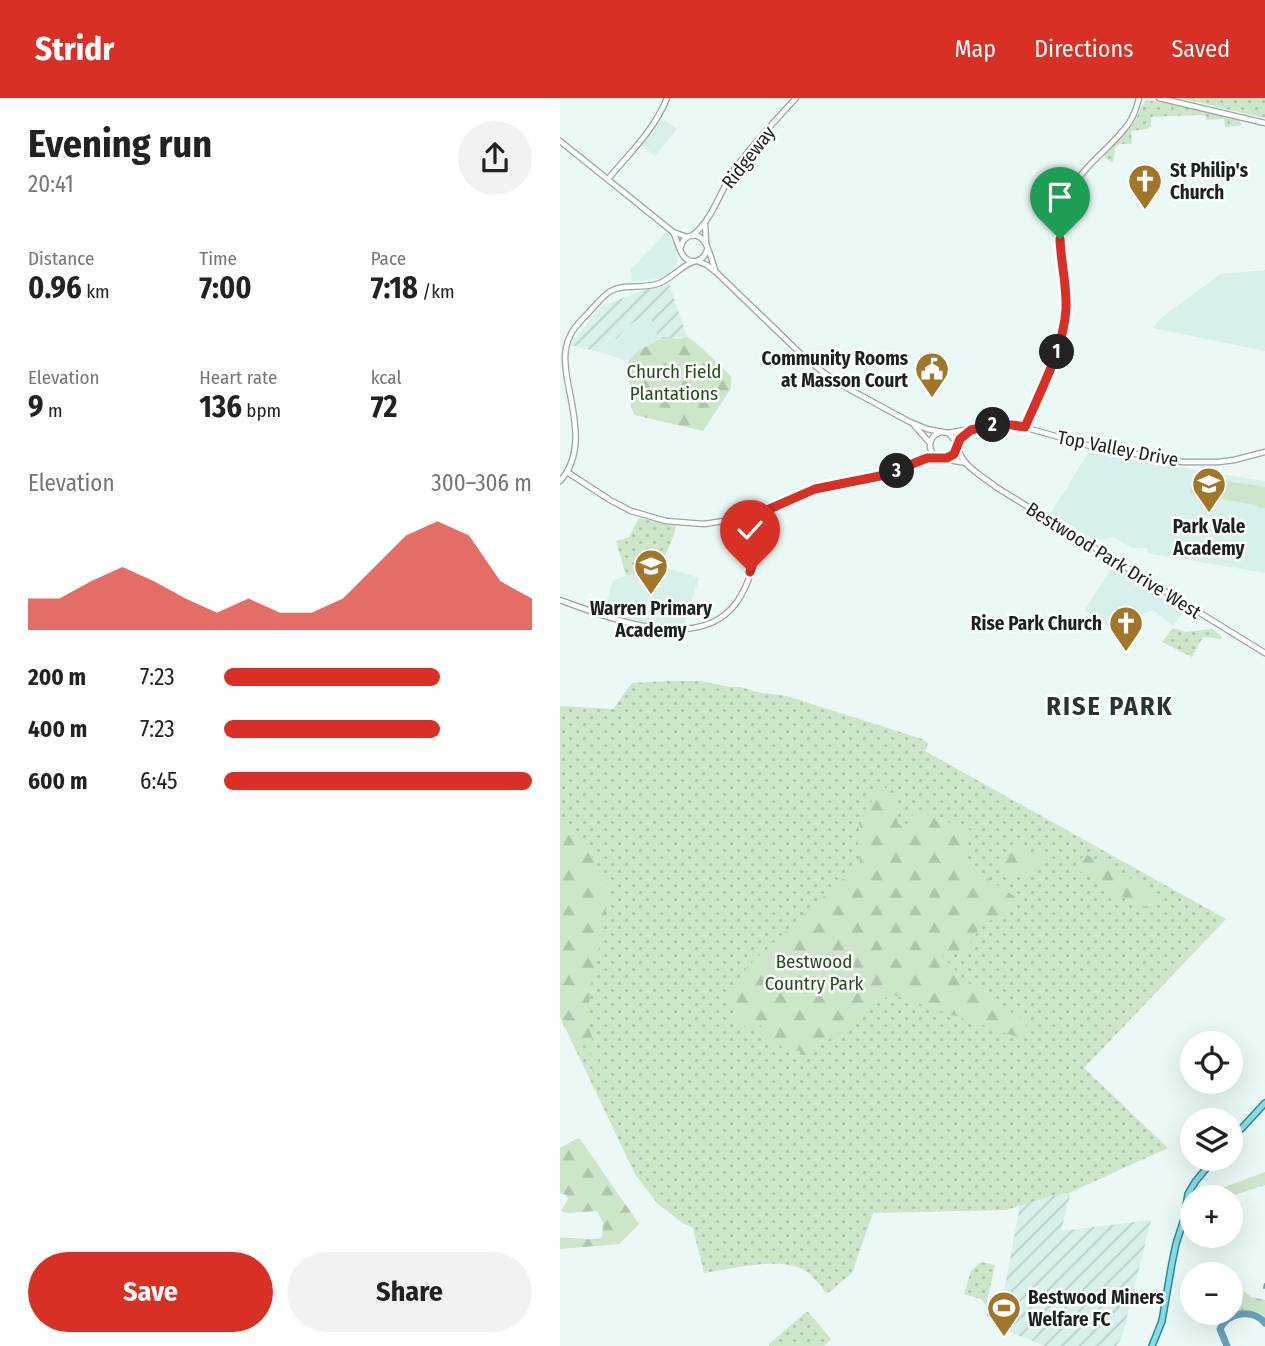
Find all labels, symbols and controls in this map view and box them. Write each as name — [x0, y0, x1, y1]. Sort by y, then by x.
text: Stridr — [35, 29, 114, 69]
text: Map — [955, 35, 996, 63]
text: Directions — [1034, 35, 1133, 63]
text: Saved — [1171, 35, 1230, 63]
text: Evening run — [28, 121, 212, 167]
button: share — [458, 121, 532, 195]
street label: Ridgeway — [717, 121, 780, 193]
place label: St Philip's Church — [1170, 159, 1249, 204]
church icon: St Philip's Church — [1126, 162, 1164, 211]
pin — [1030, 167, 1090, 239]
text: 20:41 — [28, 170, 74, 198]
icon: arrive — [1041, 178, 1079, 216]
text: Distance — [28, 247, 95, 270]
text: Time — [199, 247, 237, 270]
text: Pace — [371, 247, 406, 270]
text: 0.96 — [28, 270, 82, 306]
text: 7:00 — [199, 270, 252, 306]
text: 7:18 — [371, 270, 418, 306]
text: km — [82, 280, 110, 303]
text: /km — [418, 280, 455, 303]
pin: 1 — [1040, 334, 1074, 370]
text: 1 — [1052, 340, 1061, 363]
place label: Community Rooms at Masson Court — [761, 347, 909, 392]
public building icon: Community Rooms at Masson Court — [913, 350, 951, 399]
park label: Church Field Plantations — [626, 360, 722, 405]
text: Elevation — [28, 366, 100, 389]
text: Heart rate — [199, 366, 277, 389]
text: kcal — [371, 366, 401, 389]
text: 9 — [28, 389, 44, 425]
text: 136 — [199, 389, 242, 425]
text: 72 — [371, 389, 397, 425]
text: m — [44, 399, 63, 422]
text: bpm — [242, 399, 281, 422]
pin: 2 — [976, 408, 1010, 442]
text: 2 — [988, 413, 997, 436]
street label: Top Valley Drive — [1055, 425, 1180, 471]
pin: 3 — [880, 454, 914, 488]
text: 3 — [892, 459, 901, 482]
school or university icon: Park Vale Academy — [1190, 465, 1228, 514]
text: Elevation — [28, 469, 115, 497]
text: 300–306 m — [431, 469, 532, 497]
street label: Bestwood Park Drive West — [1022, 497, 1206, 624]
pin — [720, 500, 780, 572]
icon: check — [731, 511, 769, 549]
place label: Park Vale Academy — [1172, 515, 1246, 560]
school or university icon: Warren Primary Academy — [632, 547, 670, 596]
place label: Warren Primary Academy — [590, 597, 713, 642]
church icon: Rise Park Church — [1107, 604, 1145, 653]
place label: Rise Park Church — [971, 612, 1102, 635]
text: 200 m — [28, 663, 86, 691]
text: 7:23 — [140, 663, 175, 691]
district label: RISE PARK — [1046, 691, 1174, 722]
text: 400 m — [28, 715, 87, 743]
text: 7:23 — [140, 715, 175, 743]
text: 600 m — [28, 767, 87, 795]
text: 6:45 — [140, 767, 178, 795]
park label: Bestwood Country Park — [765, 950, 864, 995]
map controls — [1180, 1031, 1243, 1325]
button: locate — [1180, 1031, 1243, 1094]
button: layers — [1180, 1108, 1243, 1171]
button: + — [1180, 1185, 1243, 1248]
button: Save — [28, 1252, 273, 1332]
button: Share — [287, 1252, 532, 1332]
button: − — [1180, 1262, 1243, 1325]
place label: Bestwood Miners Welfare FC — [1028, 1286, 1165, 1331]
sports icon: Bestwood Miners Welfare FC — [985, 1289, 1023, 1338]

